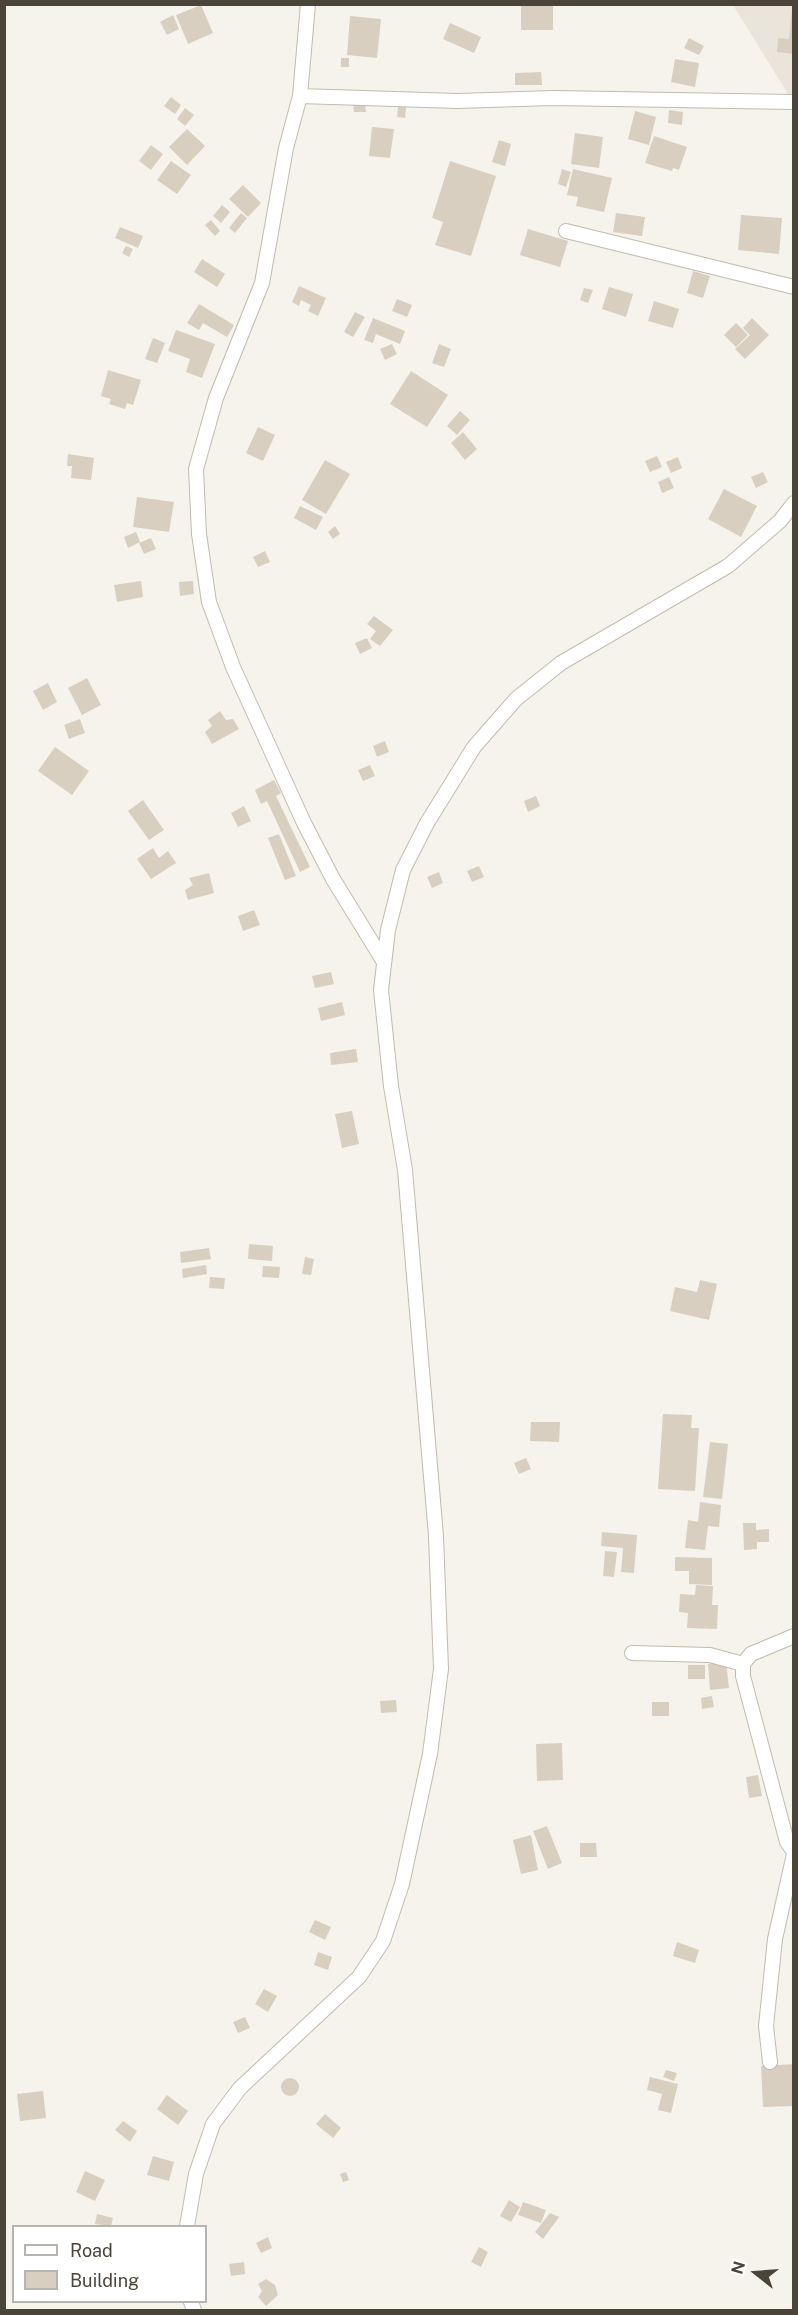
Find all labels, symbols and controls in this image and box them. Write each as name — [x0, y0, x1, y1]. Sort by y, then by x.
legend — [12, 2225, 207, 2303]
text: Road — [70, 2240, 113, 2261]
north arrow — [726, 2243, 786, 2303]
text: N — [727, 2259, 749, 2276]
text: Building — [70, 2270, 139, 2291]

